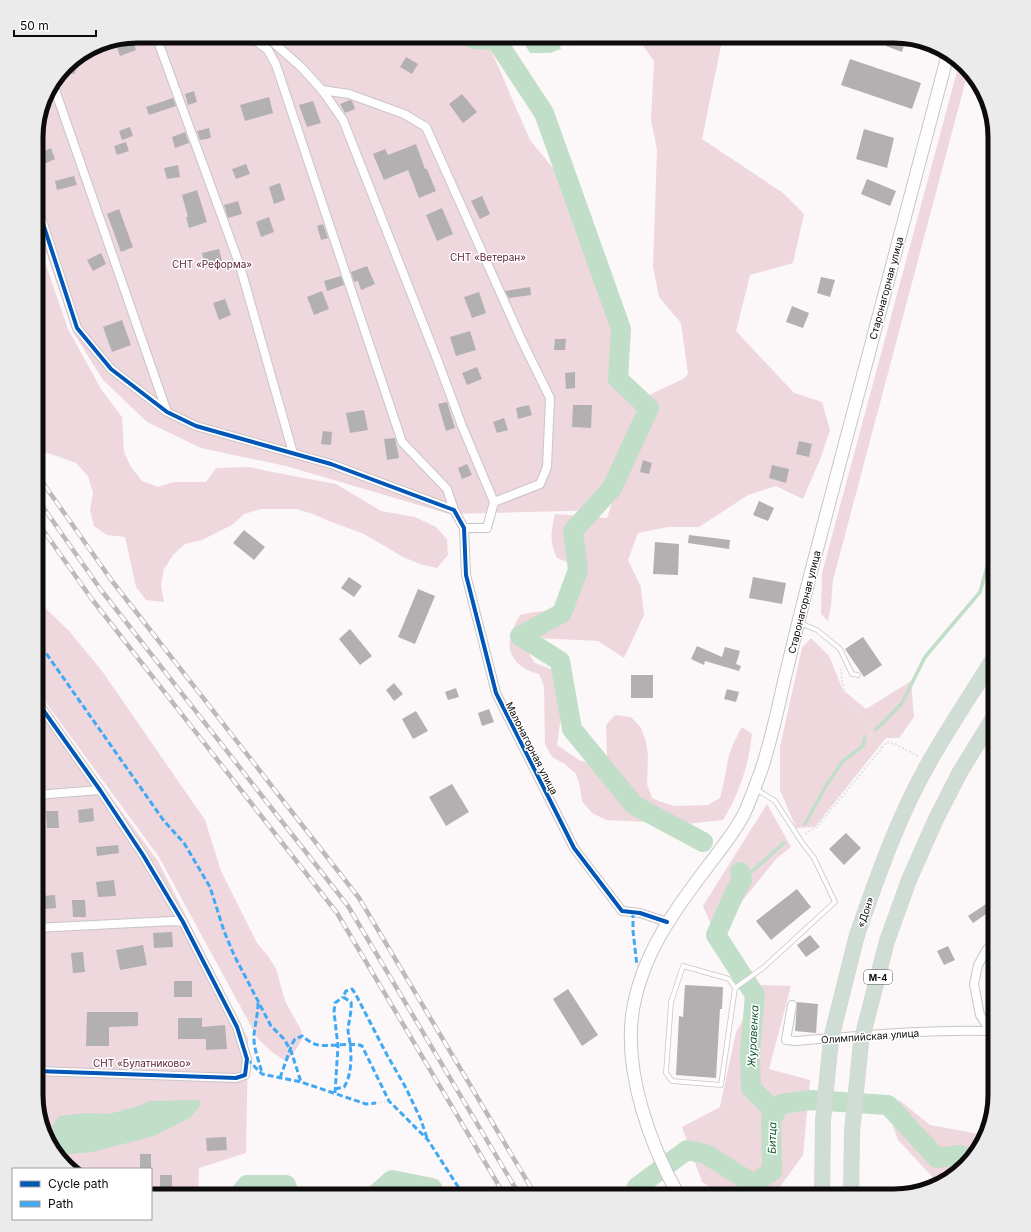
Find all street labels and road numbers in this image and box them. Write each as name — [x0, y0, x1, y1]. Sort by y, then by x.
street label: Старонагорная улица — [867, 235, 905, 341]
street label: Старонагорная улица — [785, 549, 823, 655]
street label: Малонагорная улица — [503, 700, 561, 796]
street label: «Дон» — [854, 895, 876, 929]
road number: М-4 — [864, 970, 892, 984]
street label: Олимпийская улица — [821, 1027, 919, 1045]

